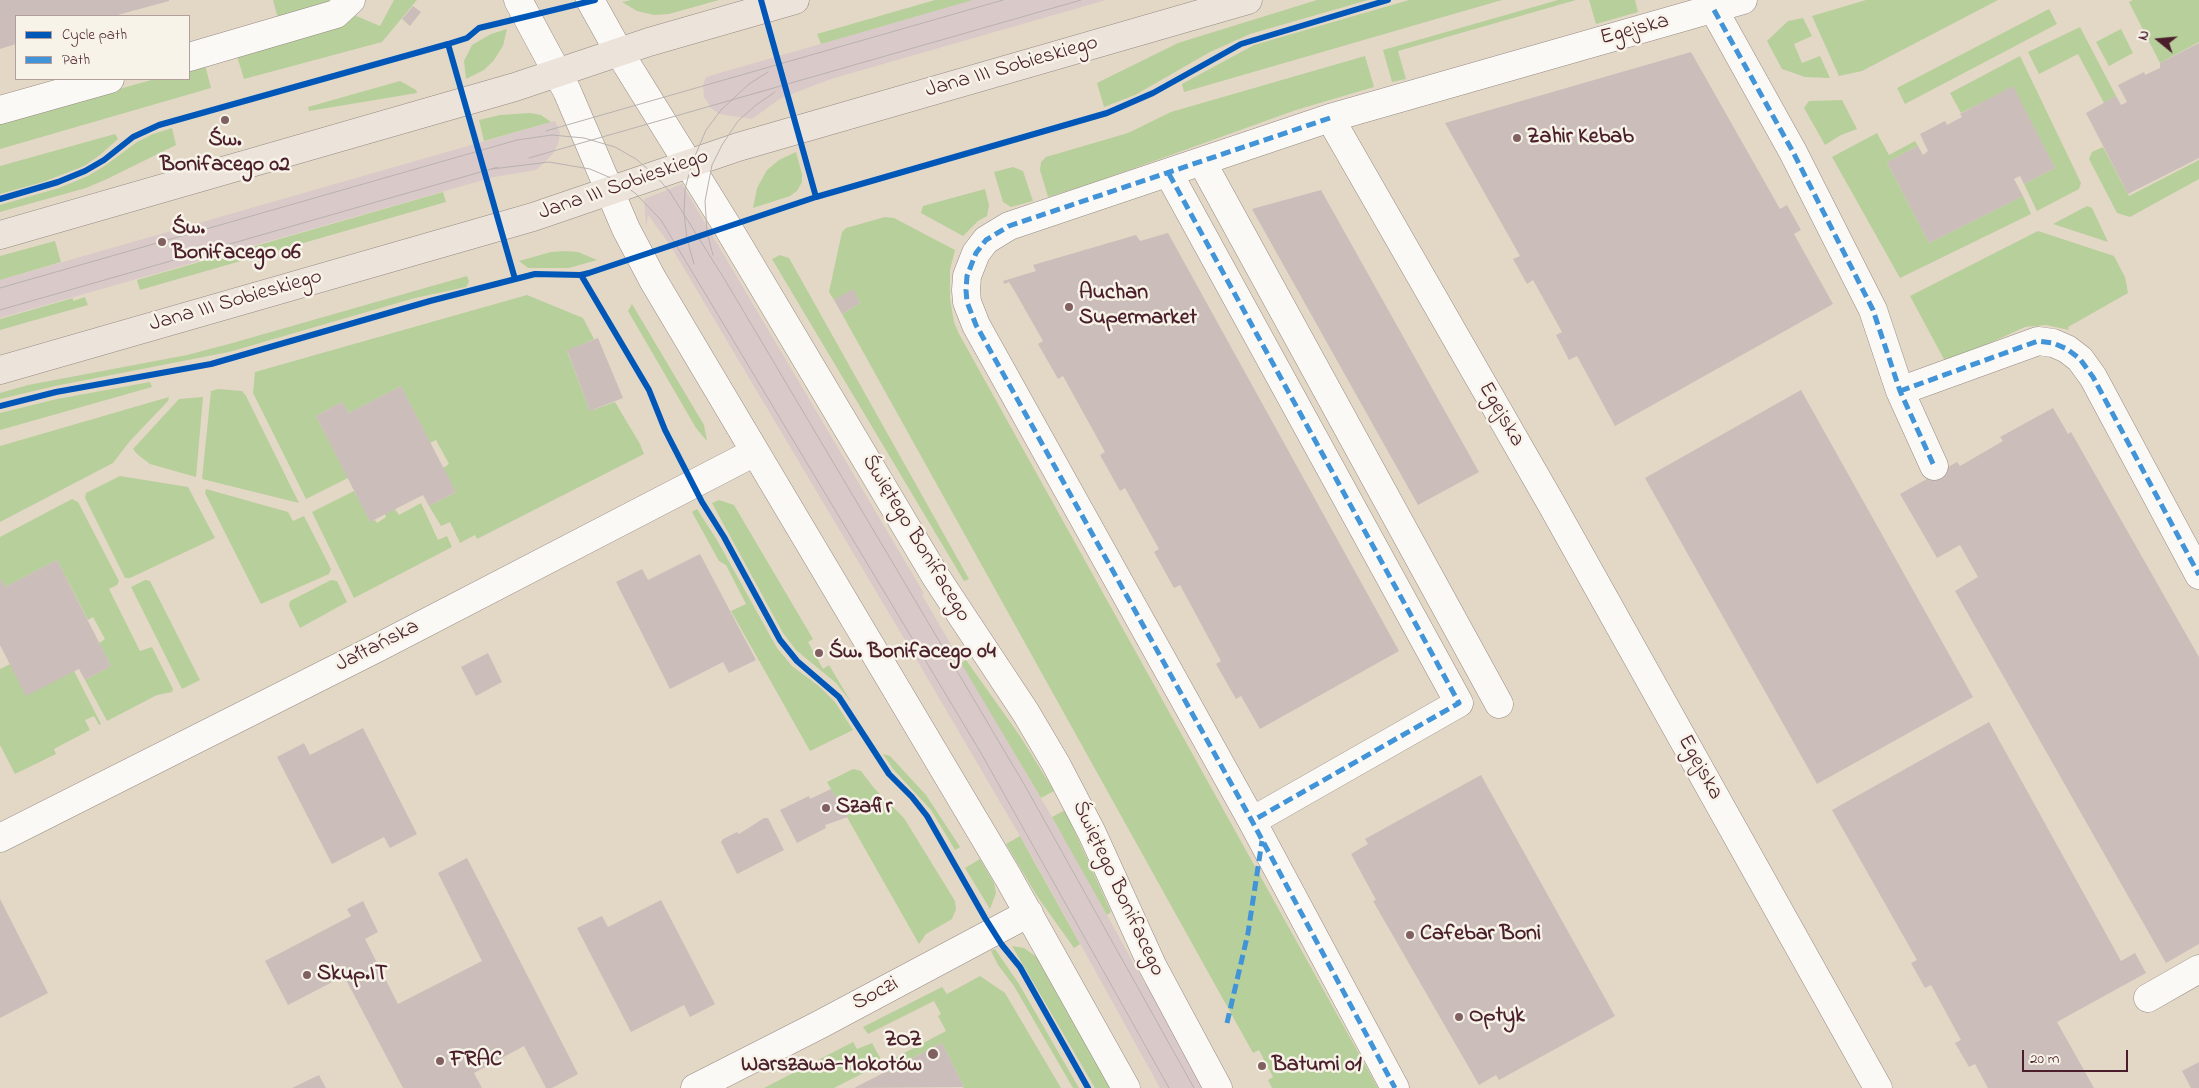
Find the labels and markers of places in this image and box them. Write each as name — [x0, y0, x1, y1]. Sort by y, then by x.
marker: Św. Bonifacego 02 — [219, 114, 231, 126]
place label: Zahir Kebab — [1527, 125, 1634, 151]
place label: Św. Bonifacego 02 — [160, 128, 290, 180]
marker: Zahir Kebab — [1511, 132, 1523, 144]
place label: Św. Bonifacego 06 — [172, 216, 301, 268]
marker: Św. Bonifacego 06 — [156, 236, 168, 248]
place label: Auchan Supermarket — [1079, 281, 1197, 332]
marker: Auchan Supermarket — [1063, 301, 1075, 313]
place label: Św. Bonifacego 04 — [829, 640, 996, 666]
marker: Św. Bonifacego 04 — [813, 647, 825, 659]
place label: Szafir — [836, 795, 892, 821]
marker: Szafir — [820, 802, 832, 814]
place label: Cafebar Boni — [1420, 922, 1541, 948]
marker: Cafebar Boni — [1404, 929, 1416, 941]
place label: Skup.IT — [317, 962, 388, 988]
marker: Skup.IT — [301, 969, 313, 981]
place label: Optyk — [1469, 1004, 1525, 1030]
marker: Optyk — [1453, 1011, 1465, 1023]
place label: ZOZ Warszawa-Mokotów — [741, 1028, 922, 1080]
marker: ZOZ Warszawa-Mokotów — [926, 1047, 940, 1061]
place label: FRAC — [450, 1048, 502, 1074]
place label: Batumi 01 — [1272, 1053, 1362, 1079]
marker: FRAC — [434, 1055, 446, 1067]
marker: Batumi 01 — [1256, 1060, 1268, 1072]

